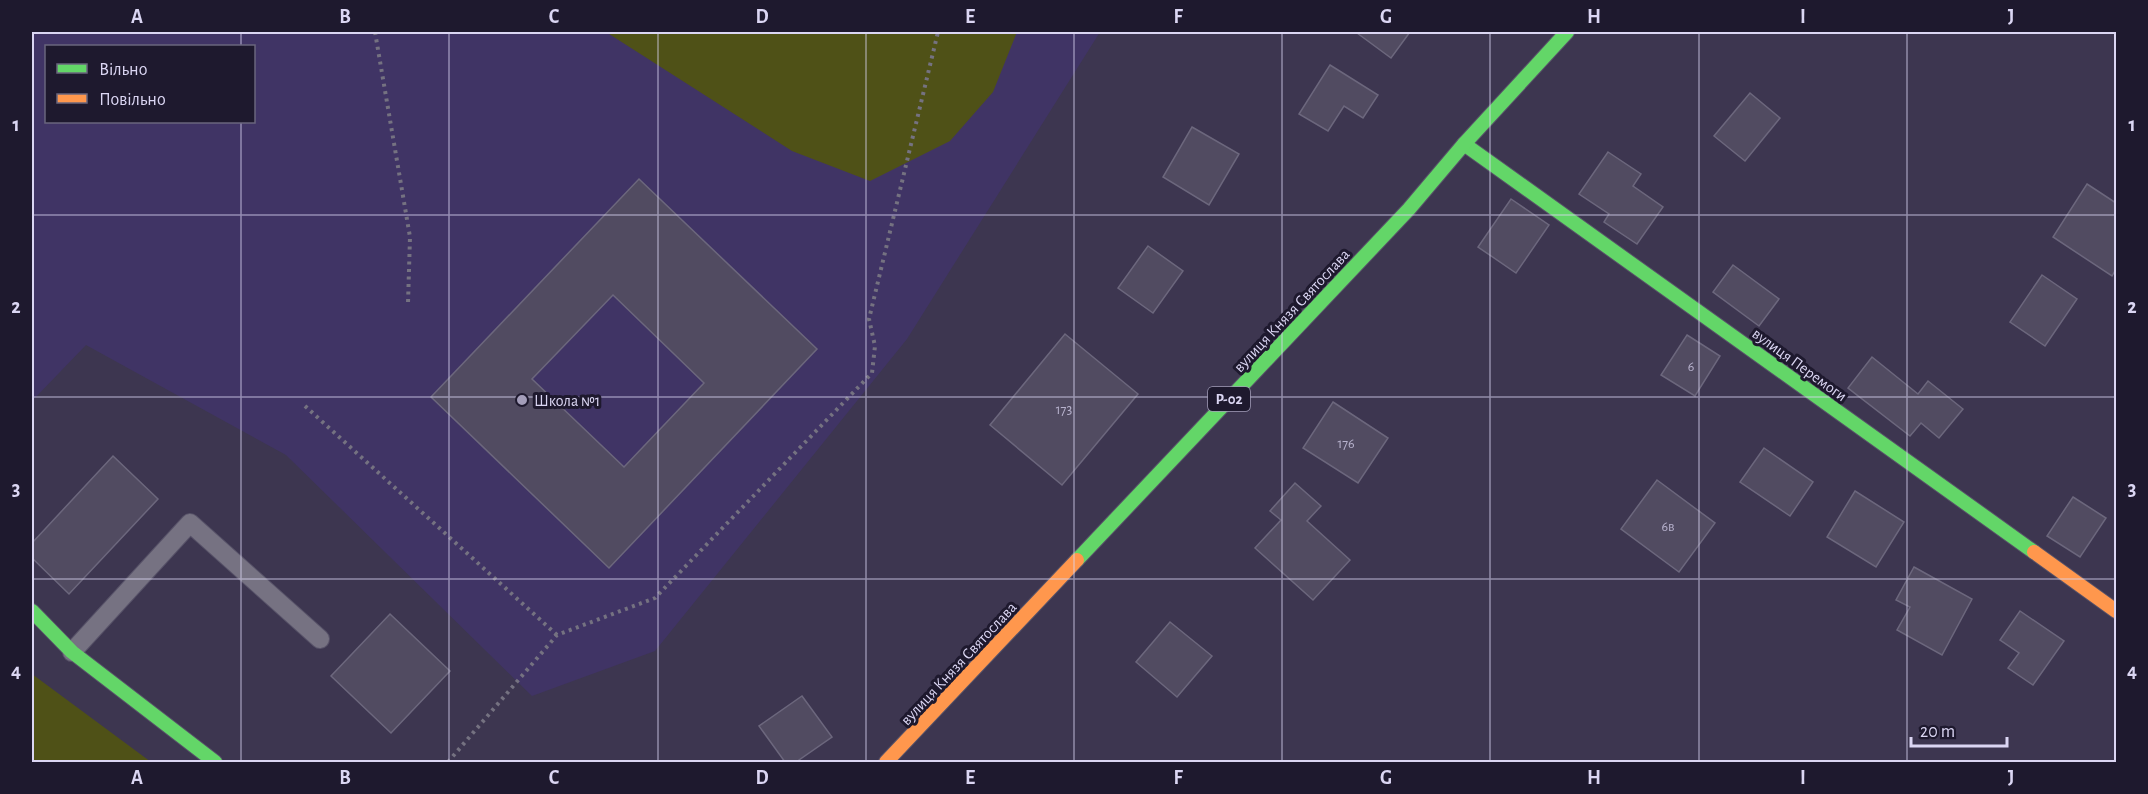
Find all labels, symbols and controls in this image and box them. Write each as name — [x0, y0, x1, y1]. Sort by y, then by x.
text: A — [131, 7, 143, 27]
text: B — [339, 7, 351, 27]
text: C — [549, 7, 560, 27]
text: D — [755, 7, 769, 27]
text: E — [965, 7, 975, 27]
text: F — [1173, 7, 1183, 27]
text: G — [1380, 7, 1392, 27]
text: H — [1587, 7, 1601, 27]
text: I — [1800, 7, 1806, 27]
text: J — [2008, 7, 2014, 27]
legend — [45, 45, 255, 123]
text: Вільно — [99, 61, 147, 79]
text: Повільно — [99, 91, 166, 109]
text: 1 — [12, 115, 20, 135]
text: 1 — [2128, 115, 2136, 135]
street label: вулиця Князя Святослава — [1231, 246, 1353, 376]
text: 2 — [11, 297, 21, 317]
text: 2 — [2127, 297, 2137, 317]
street label: вулиця Перемоги — [1749, 325, 1850, 405]
house number: 6 — [1688, 360, 1694, 374]
road number: Р-02 — [1208, 387, 1250, 411]
marker: Школа №1 — [515, 393, 529, 407]
place label: Школа №1 — [534, 393, 600, 409]
house number: 173 — [1056, 403, 1072, 417]
house number: 176 — [1337, 437, 1355, 451]
text: 3 — [12, 479, 20, 499]
text: 3 — [2128, 479, 2136, 499]
house number: 6в — [1661, 520, 1675, 534]
street label: вулиця Князя Святослава — [898, 599, 1020, 729]
text: 4 — [11, 661, 21, 681]
text: 4 — [2127, 661, 2137, 681]
scale bar — [1911, 710, 2007, 748]
text: 20 m — [1920, 723, 1955, 741]
text: A — [131, 768, 143, 788]
text: B — [339, 768, 351, 788]
text: C — [549, 768, 560, 788]
text: D — [755, 768, 769, 788]
text: E — [965, 768, 975, 788]
text: F — [1173, 768, 1183, 788]
text: G — [1380, 768, 1392, 788]
text: H — [1587, 768, 1601, 788]
text: I — [1800, 768, 1806, 788]
text: J — [2008, 768, 2014, 788]

